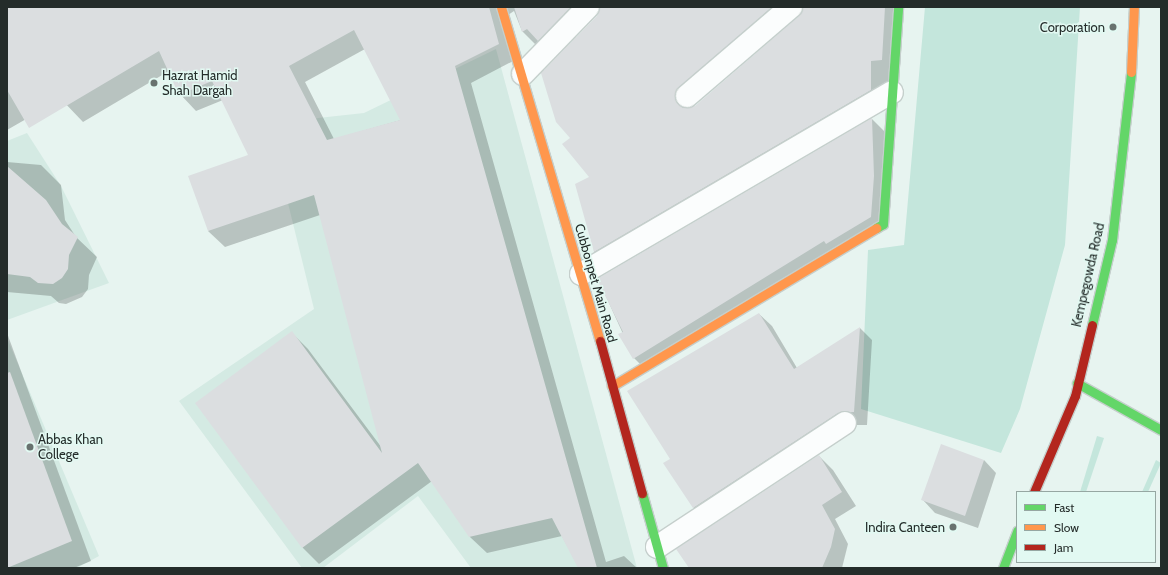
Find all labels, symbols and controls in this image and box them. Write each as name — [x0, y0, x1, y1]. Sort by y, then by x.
place label: Corporation — [1040, 19, 1105, 35]
marker: Corporation — [1108, 22, 1118, 32]
place label: Hazrat Hamid Shah Dargah — [162, 68, 238, 99]
marker: Hazrat Hamid Shah Dargah — [149, 78, 159, 88]
street label: Kempegowda Road — [1068, 221, 1108, 329]
street label: Cubbonpet Main Road — [572, 222, 620, 344]
place label: Abbas Khan College — [38, 432, 103, 463]
marker: Abbas Khan College — [25, 442, 35, 452]
legend — [1016, 491, 1156, 563]
text: Fast — [1054, 500, 1074, 515]
place label: Indira Canteen — [865, 519, 945, 535]
text: Slow — [1054, 520, 1079, 535]
marker: Indira Canteen — [948, 522, 958, 532]
text: Jam — [1054, 540, 1073, 555]

